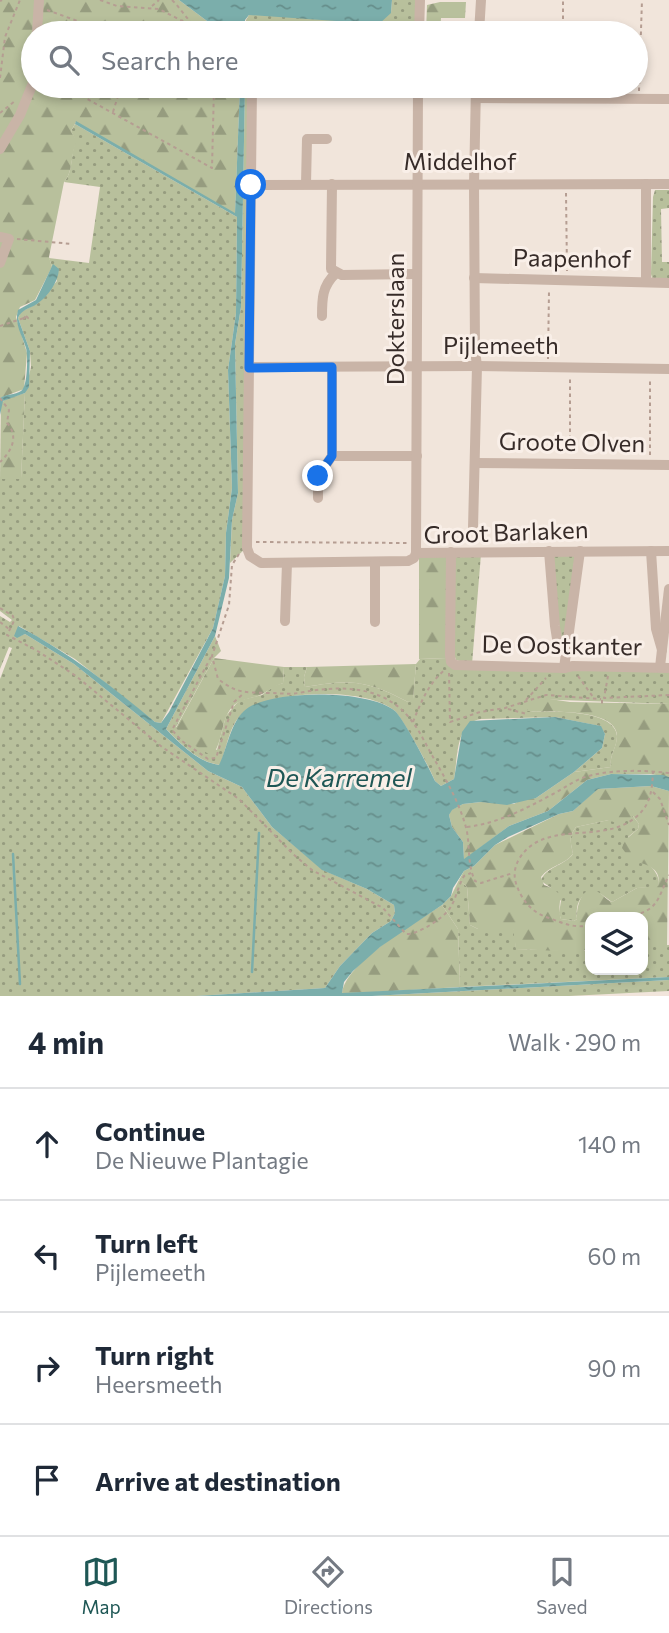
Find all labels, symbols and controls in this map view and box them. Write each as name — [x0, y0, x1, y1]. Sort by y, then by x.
search box — [21, 21, 648, 98]
icon: search — [45, 41, 83, 79]
text: Search here — [101, 44, 239, 75]
street label: Middelhof — [403, 146, 517, 175]
route start — [235, 169, 266, 200]
street label: Paapenhof — [513, 242, 632, 273]
street label: Dokterslaan — [380, 253, 409, 385]
street label: Pijlemeeth — [443, 330, 559, 359]
street label: Groote Olven — [499, 426, 645, 457]
route end — [302, 460, 333, 491]
street label: Groot Barlaken — [423, 514, 589, 549]
street label: De Oostkanter — [482, 629, 643, 660]
water label: De Karremel — [266, 761, 413, 792]
map controls — [585, 912, 648, 975]
button: layers — [585, 912, 648, 975]
text: 4 min — [28, 1023, 104, 1060]
text: Walk · 290 m — [508, 1028, 641, 1056]
text: Continue — [95, 1115, 205, 1146]
icon: ahead — [28, 1125, 66, 1163]
text: 140 m — [578, 1130, 641, 1158]
text: De Nieuwe Plantagie — [95, 1146, 309, 1174]
text: Turn left — [95, 1227, 198, 1258]
icon: left — [28, 1237, 66, 1275]
text: 60 m — [588, 1242, 641, 1270]
text: Pijlemeeth — [95, 1258, 206, 1286]
text: Turn right — [95, 1339, 214, 1370]
icon: right — [28, 1349, 66, 1387]
text: 90 m — [588, 1354, 641, 1382]
text: Heersmeeth — [95, 1370, 223, 1398]
icon: arrive — [28, 1461, 66, 1499]
text: Arrive at destination — [95, 1465, 341, 1496]
tab: Map — [82, 1553, 121, 1618]
tab: Directions — [284, 1553, 373, 1618]
tab: Saved — [536, 1553, 587, 1618]

